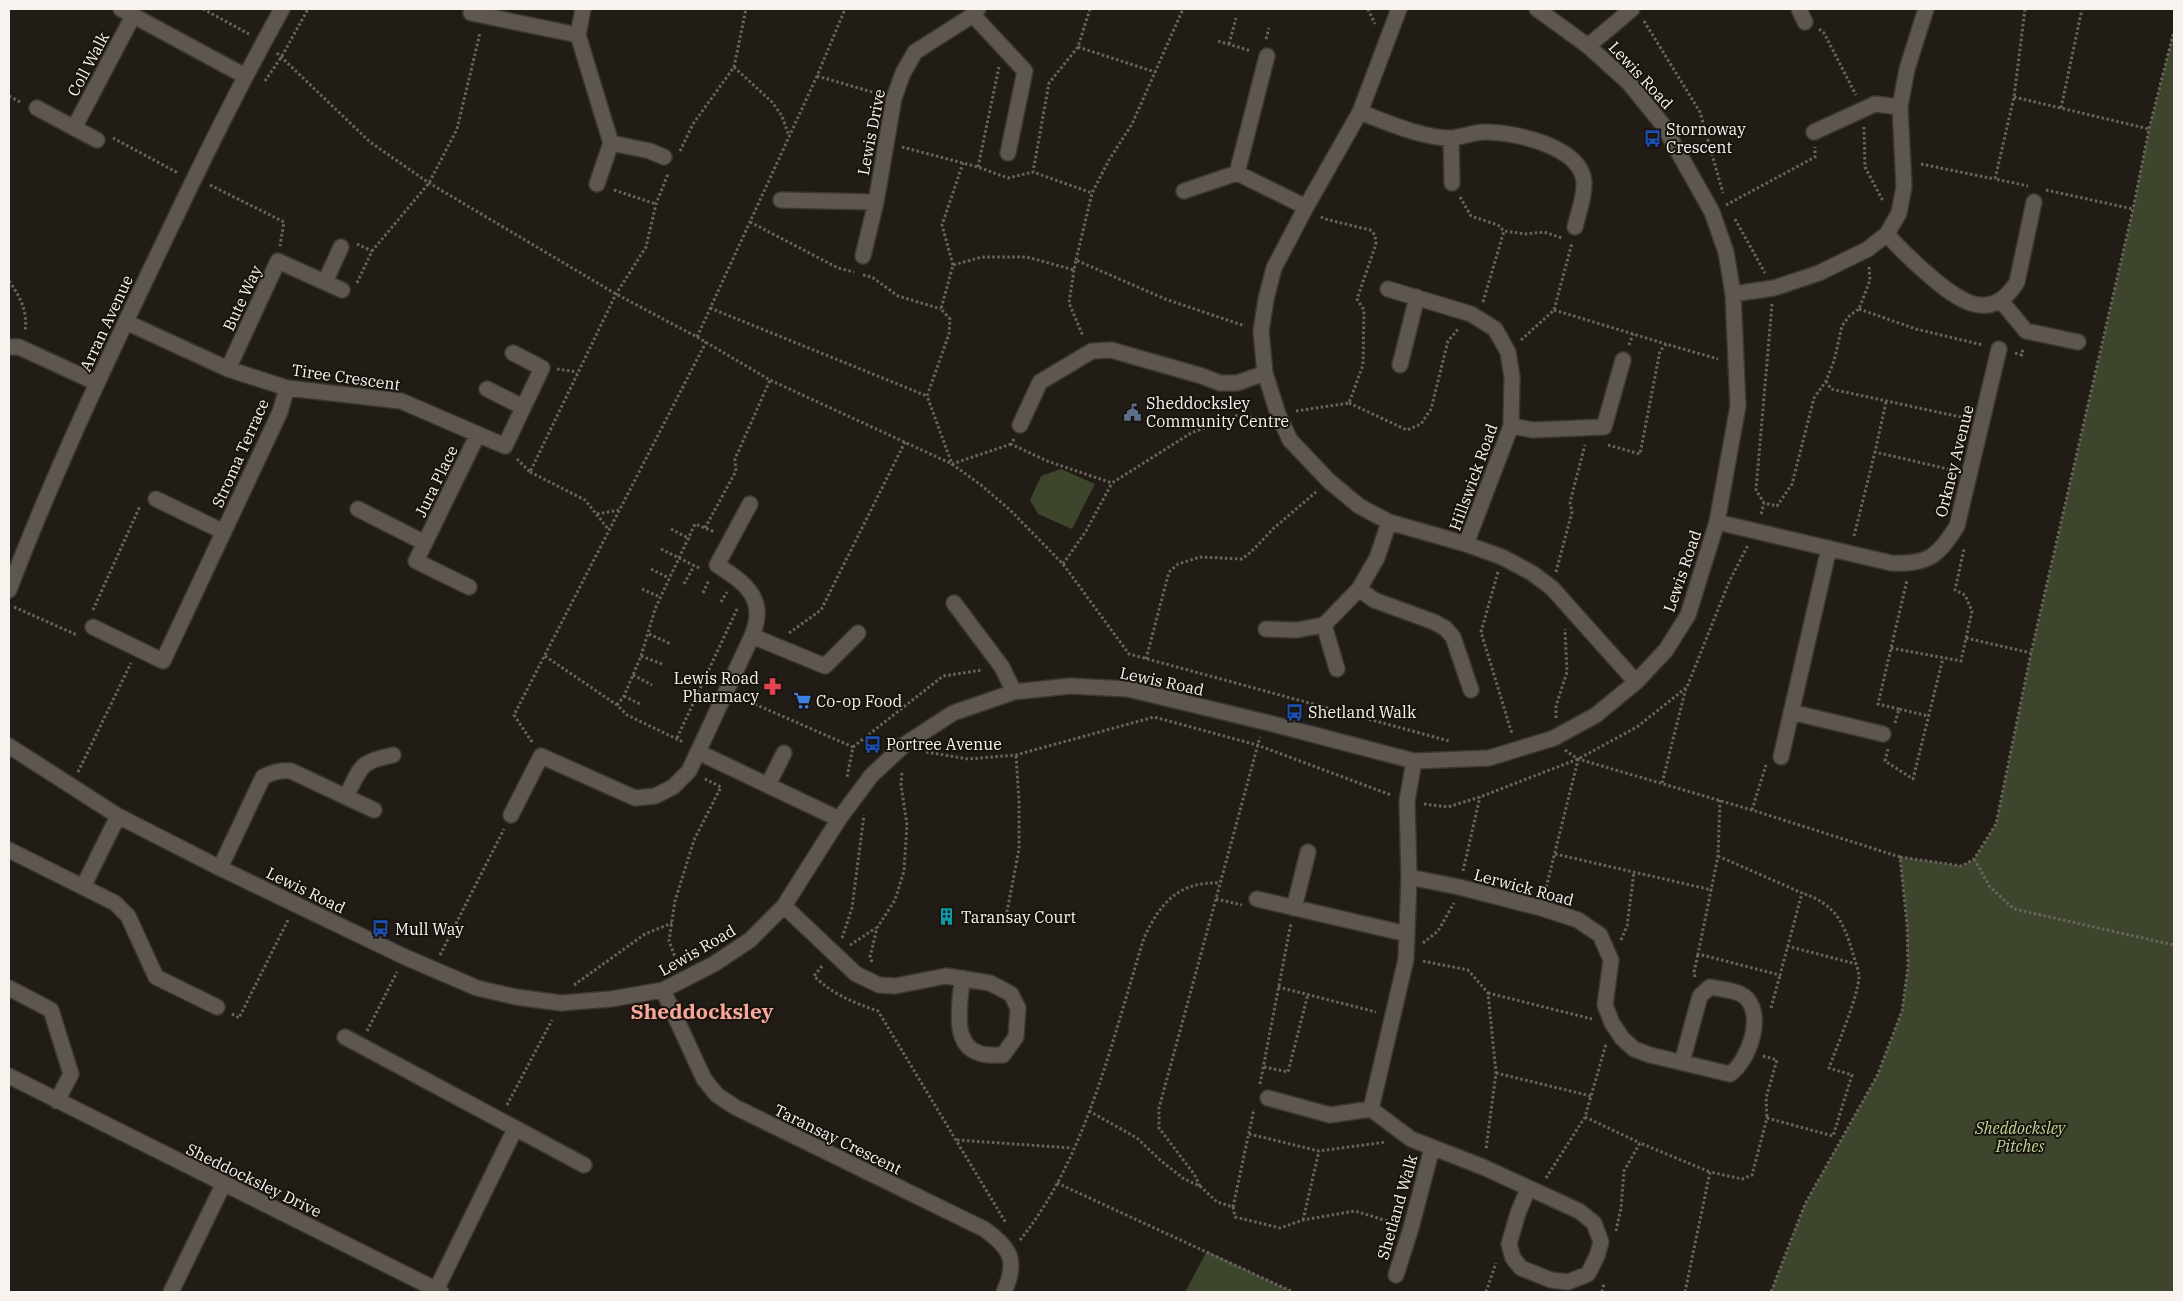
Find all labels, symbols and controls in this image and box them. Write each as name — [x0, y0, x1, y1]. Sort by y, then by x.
street label: Coll Walk — [63, 28, 114, 100]
street label: Lewis Road — [1605, 37, 1678, 113]
street label: Lewis Drive — [853, 87, 889, 177]
place label: Stornoway Crescent — [1666, 119, 1746, 157]
bus stop icon: Stornoway Crescent — [1642, 128, 1662, 148]
street label: Bute Way — [218, 262, 266, 334]
street label: Arran Avenue — [75, 272, 137, 374]
street label: Tiree Crescent — [290, 359, 402, 395]
place label: Sheddocksley Community Centre — [1146, 393, 1289, 431]
street label: Stroma Terrace — [207, 396, 273, 510]
public building icon: Sheddocksley Community Centre — [1122, 402, 1142, 422]
street label: Orkney Avenue — [1930, 403, 1978, 519]
street label: Hillswick Road — [1444, 421, 1502, 533]
street label: Jura Place — [410, 442, 462, 520]
street label: Lewis Road — [1659, 527, 1705, 615]
street label: Lewis Road — [1118, 662, 1206, 700]
place label: Lewis Road Pharmacy — [674, 668, 759, 706]
pharmacy icon: Lewis Road Pharmacy — [763, 677, 783, 697]
supermarket icon: Co-op Food — [792, 691, 812, 711]
place label: Co-op Food — [816, 691, 902, 711]
bus stop icon: Shetland Walk — [1284, 702, 1304, 722]
place label: Shetland Walk — [1308, 702, 1417, 722]
bus stop icon: Portree Avenue — [862, 734, 882, 754]
place label: Portree Avenue — [886, 734, 1002, 754]
street label: Lewis Road — [263, 862, 349, 918]
street label: Lerwick Road — [1472, 864, 1576, 910]
building icon: Taransay Court — [937, 907, 957, 927]
place label: Taransay Court — [961, 907, 1077, 927]
bus stop icon: Mull Way — [371, 919, 391, 939]
place label: Mull Way — [395, 919, 464, 939]
street label: Lewis Road — [655, 920, 739, 980]
district label: Sheddocksley — [630, 997, 774, 1025]
street label: Taransay Crescent — [771, 1099, 905, 1179]
park label: Sheddocksley Pitches — [1974, 1118, 2067, 1156]
street label: Sheddocksley Drive — [183, 1139, 325, 1221]
street label: Shetland Walk — [1372, 1152, 1422, 1262]

